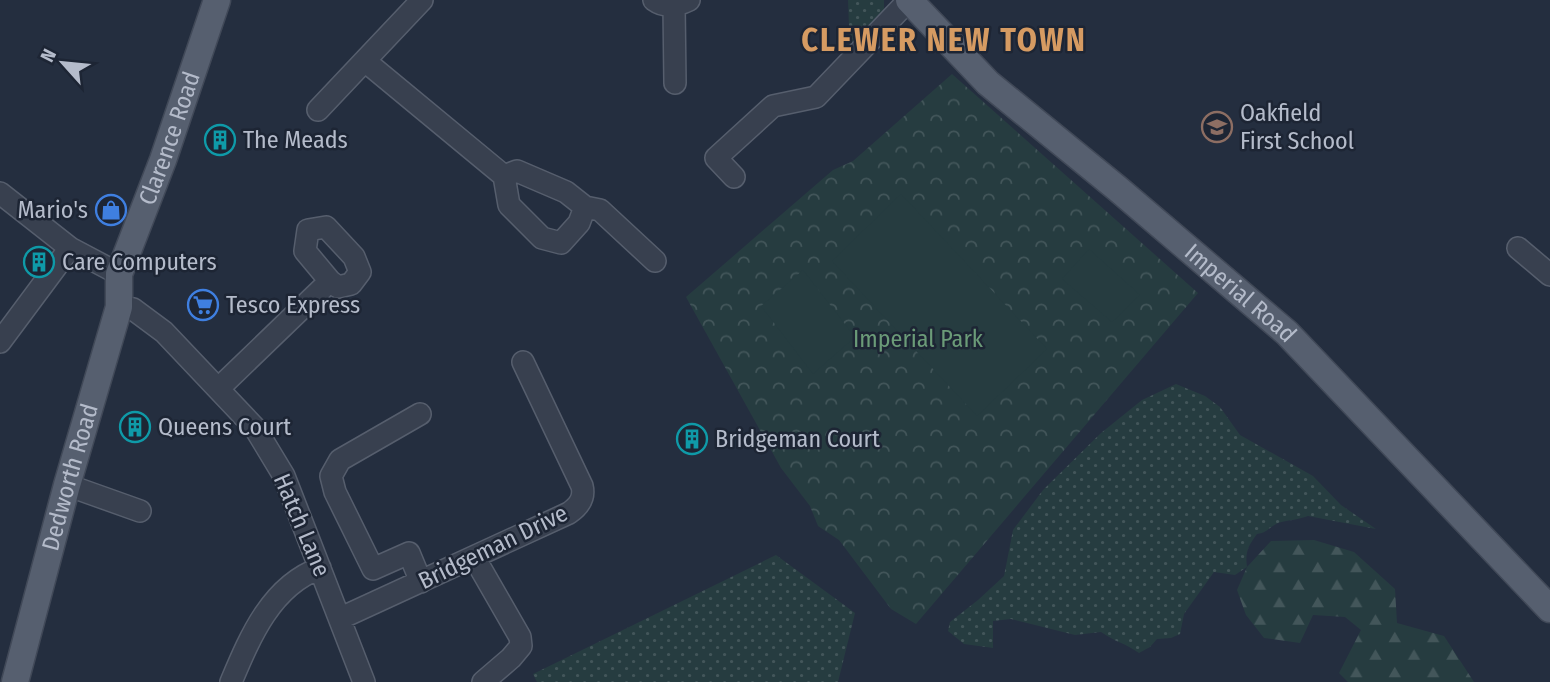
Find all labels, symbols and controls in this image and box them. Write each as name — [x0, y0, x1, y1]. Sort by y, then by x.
district label: CLEWER NEW TOWN — [801, 21, 1087, 59]
north arrow — [28, 28, 98, 98]
text: N — [35, 45, 61, 66]
street label: Clarence Road — [133, 68, 206, 209]
place label: Oakfield First School — [1240, 99, 1354, 155]
school or university icon: Oakfield First School — [1200, 110, 1234, 144]
building icon: The Meads — [203, 123, 237, 157]
place label: The Meads — [243, 126, 348, 154]
shop icon: Mario's — [94, 193, 128, 227]
place label: Mario's — [18, 196, 88, 224]
street label: Imperial Road — [1179, 238, 1302, 348]
building icon: Care Computers — [22, 245, 56, 279]
place label: Care Computers — [62, 248, 217, 276]
supermarket icon: Tesco Express — [186, 288, 220, 322]
place label: Tesco Express — [226, 291, 360, 319]
park label: Imperial Park — [853, 325, 984, 353]
street label: Dedworth Road — [36, 400, 104, 554]
building icon: Queens Court — [118, 410, 152, 444]
place label: Queens Court — [158, 413, 291, 441]
building icon: Bridgeman Court — [675, 422, 709, 456]
place label: Bridgeman Court — [715, 425, 880, 453]
street label: Hatch Lane — [268, 469, 336, 581]
street label: Bridgeman Drive — [414, 499, 572, 595]

